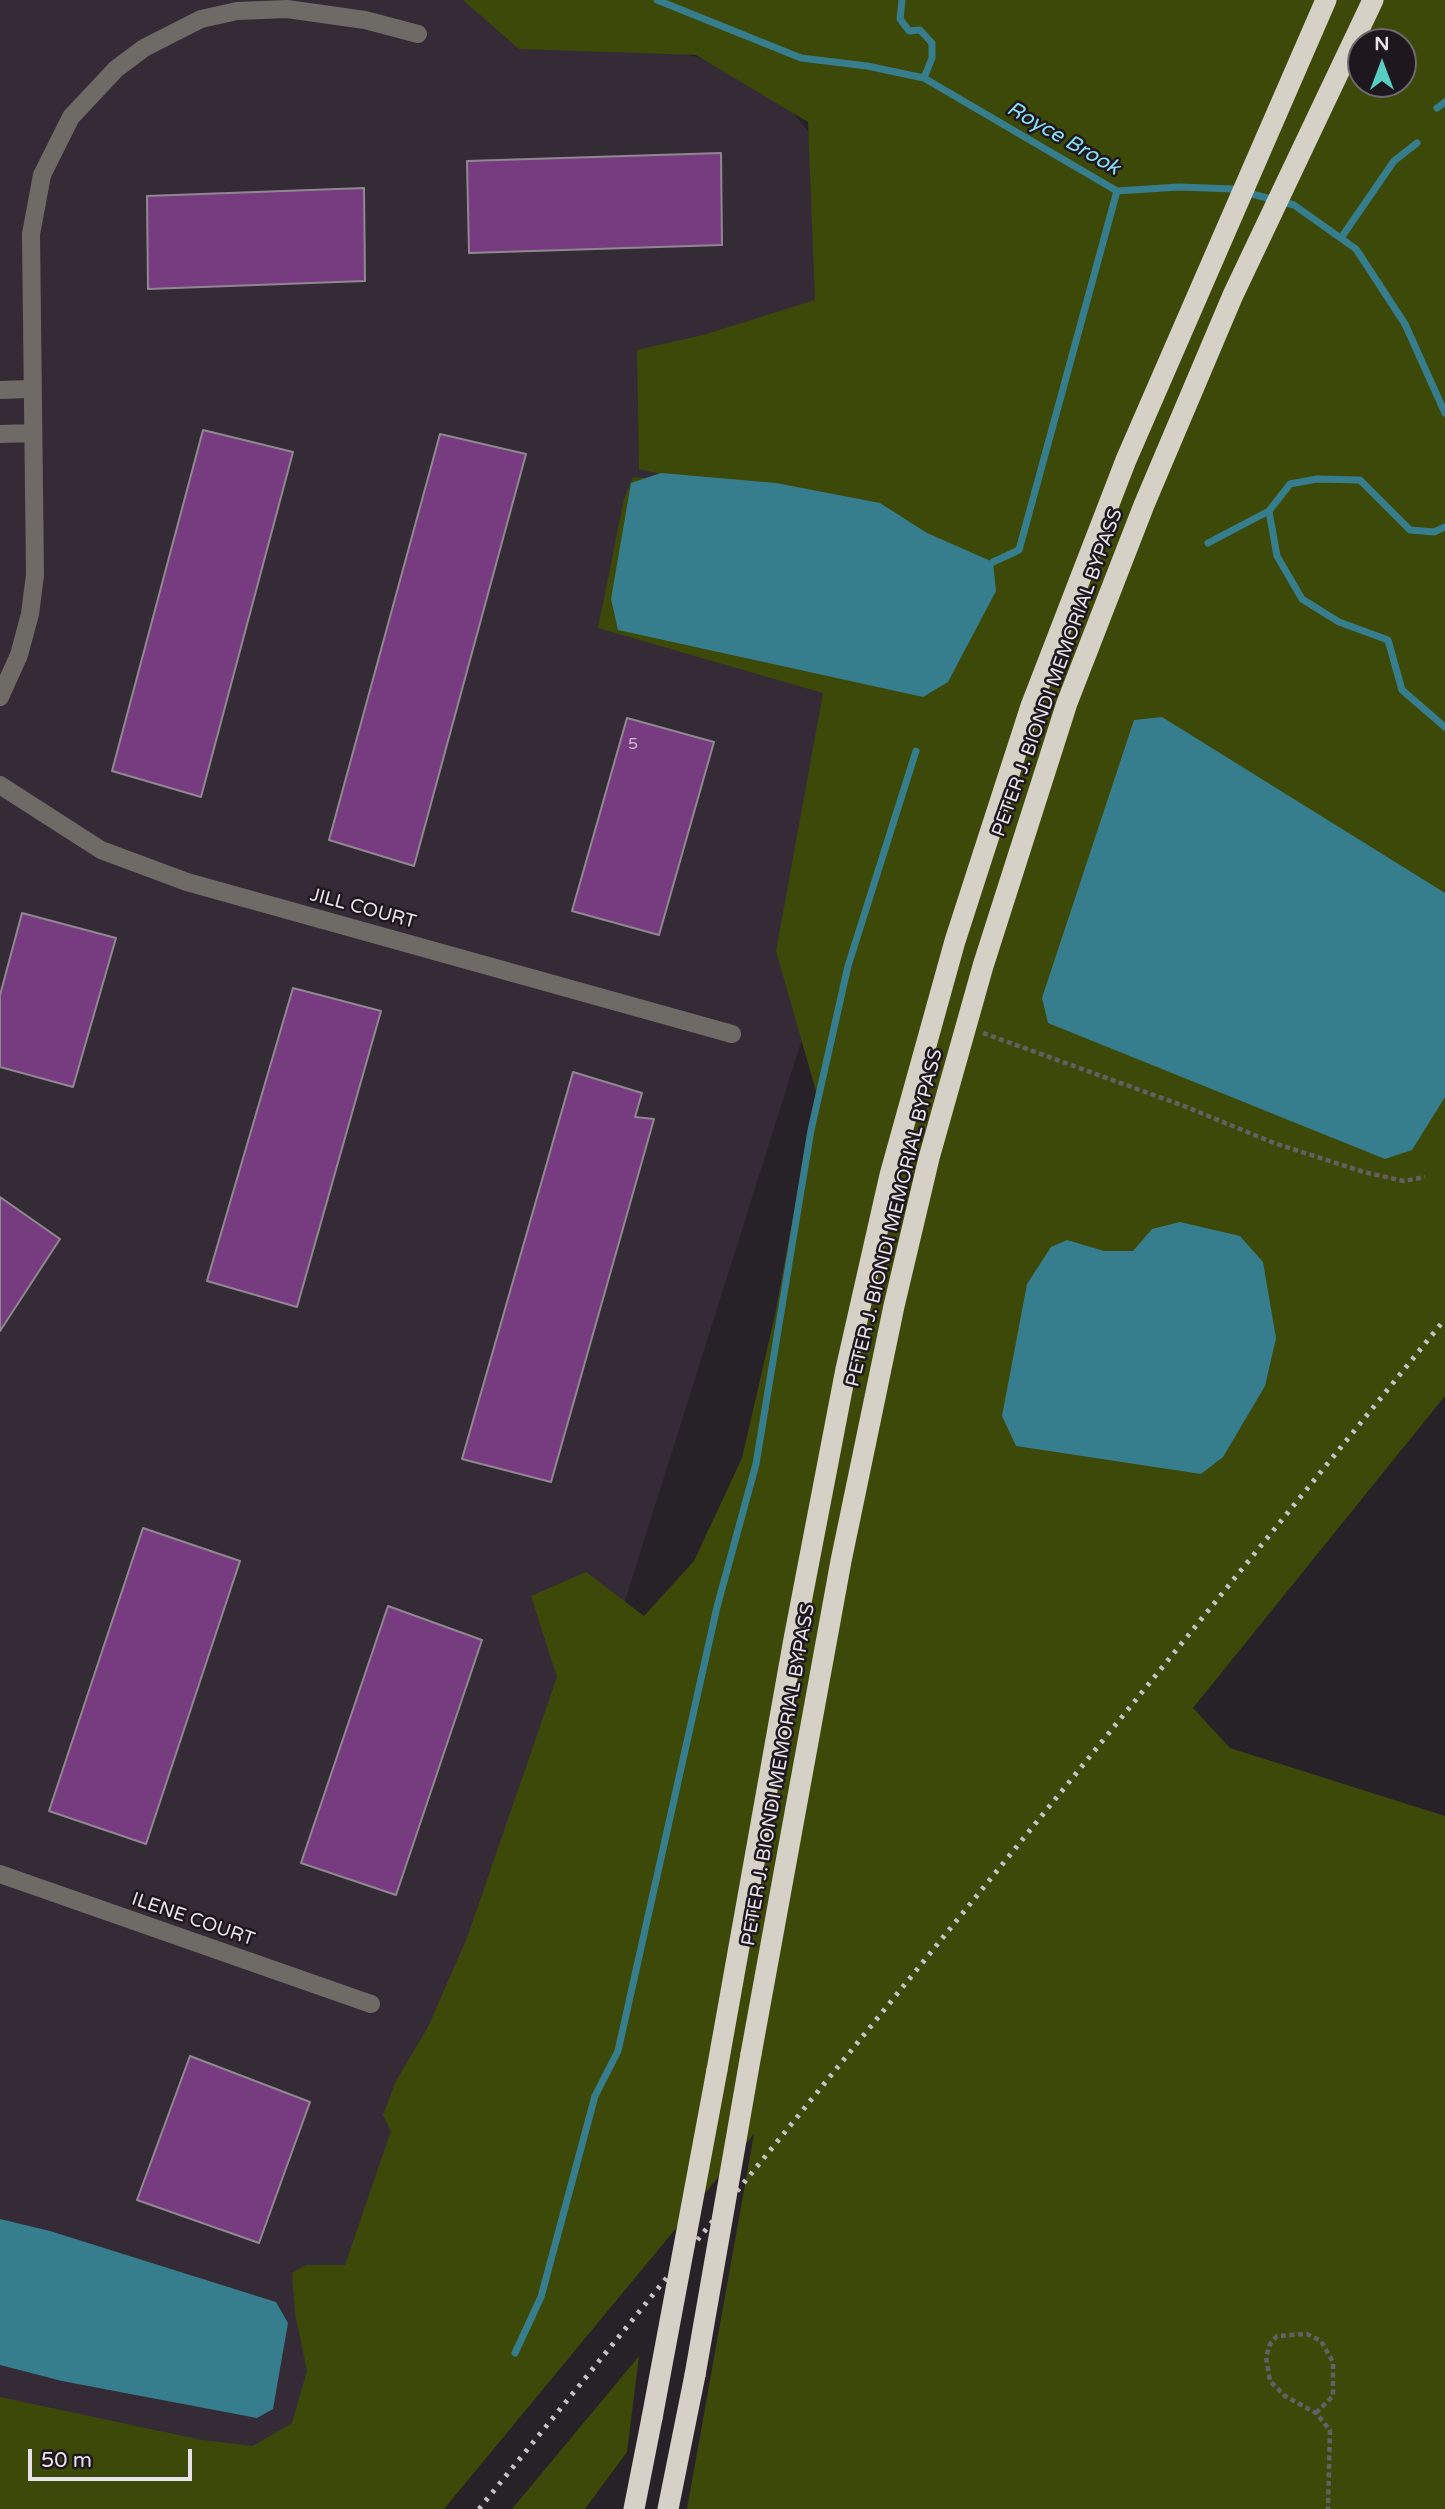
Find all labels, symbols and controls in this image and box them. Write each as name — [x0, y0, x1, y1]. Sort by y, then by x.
north arrow — [1347, 28, 1417, 98]
text: N — [1374, 33, 1390, 55]
water label: Royce Brook — [1002, 97, 1124, 181]
street label: PETER J. BIONDI MEMORIAL BYPASS — [988, 506, 1128, 840]
house number: 5 — [628, 735, 638, 755]
street label: JILL COURT — [307, 884, 419, 934]
street label: PETER J. BIONDI MEMORIAL BYPASS — [842, 1047, 948, 1389]
street label: PETER J. BIONDI MEMORIAL BYPASS — [738, 1602, 820, 1948]
street label: ILENE COURT — [129, 1888, 257, 1952]
scale bar — [32, 2436, 196, 2480]
text: 50 m — [41, 2448, 92, 2473]

